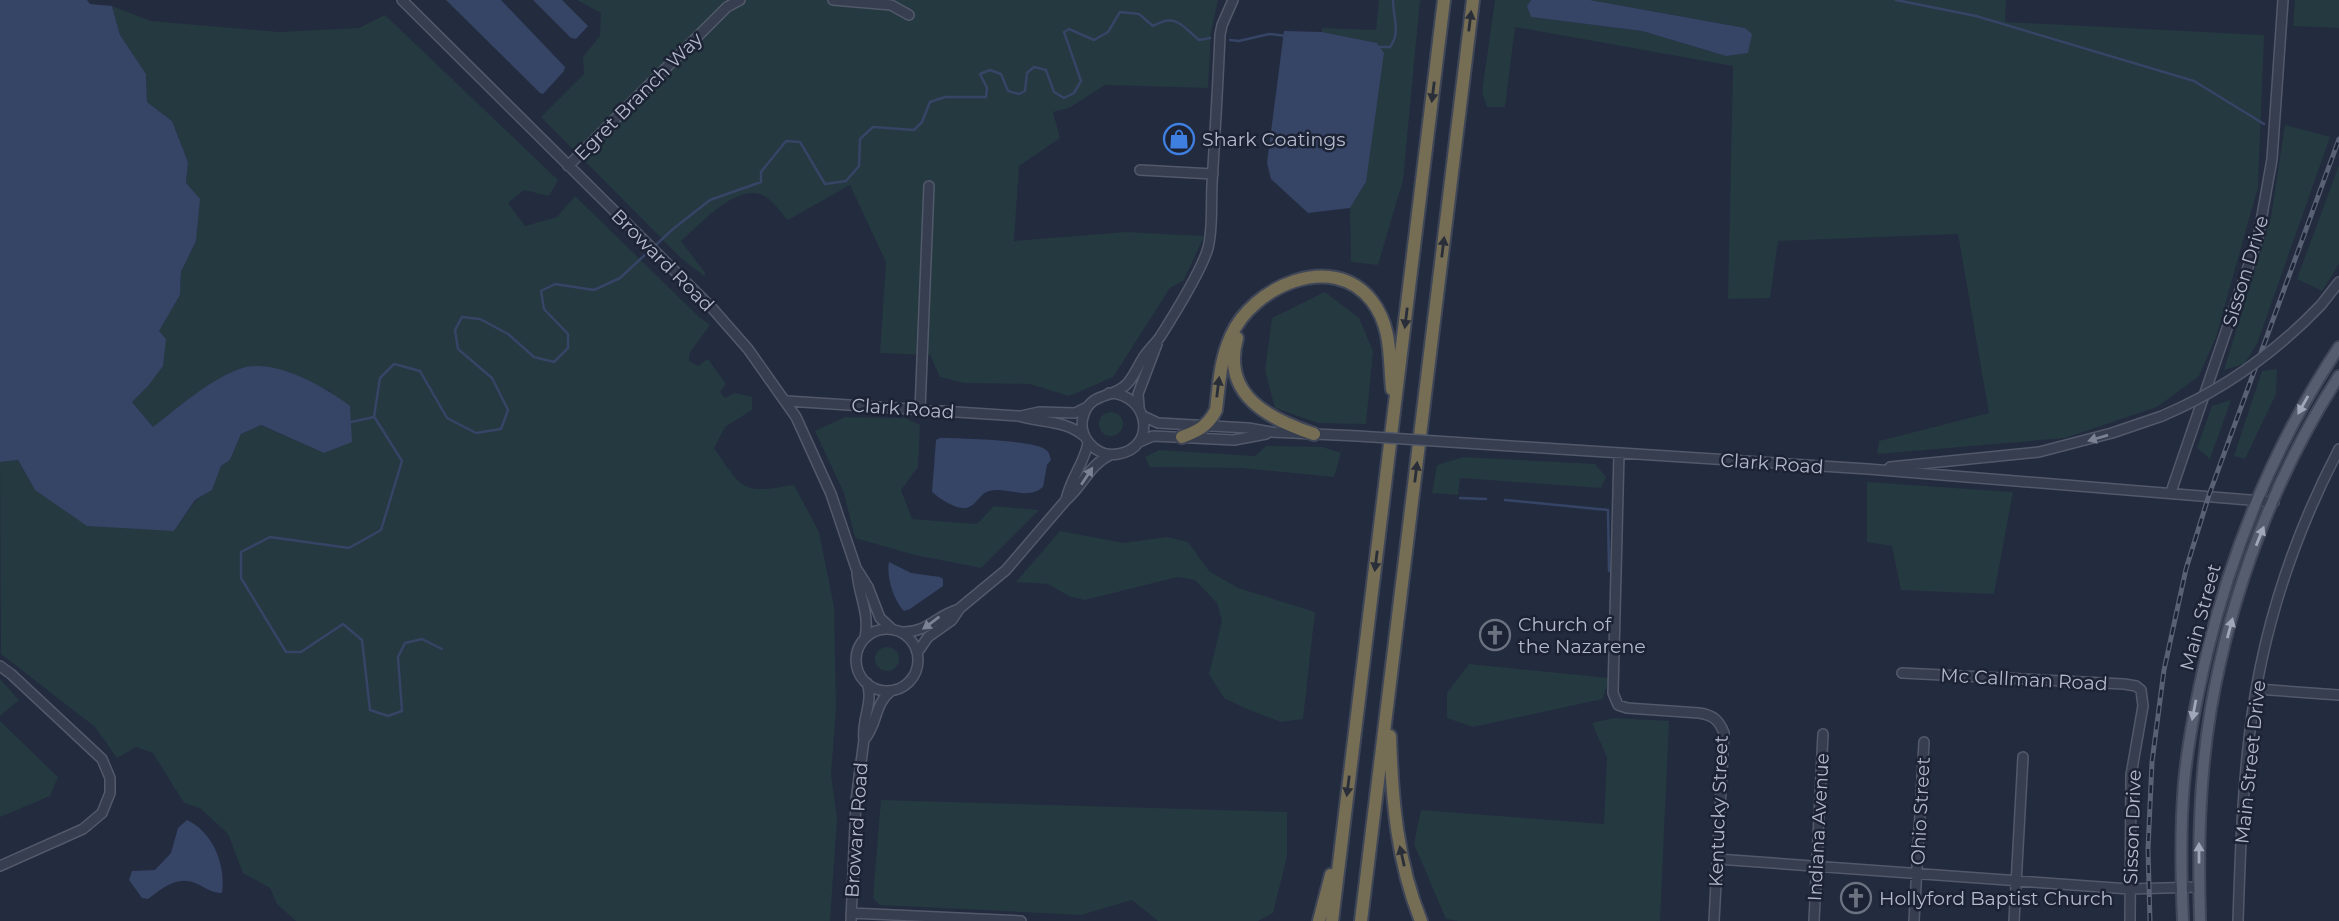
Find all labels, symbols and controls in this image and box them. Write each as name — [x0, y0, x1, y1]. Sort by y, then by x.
one-way arrow — [1465, 10, 1476, 32]
street label: Egret Branch Way — [569, 27, 708, 165]
one-way arrow — [1427, 81, 1438, 103]
shop icon: Shark Coatings — [1162, 122, 1196, 156]
place label: Shark Coatings — [1202, 128, 1346, 151]
street label: Broward Road — [607, 204, 719, 316]
street label: Sisson Drive — [2218, 213, 2273, 329]
one-way arrow — [1438, 235, 1449, 257]
one-way arrow — [1401, 307, 1412, 329]
one-way arrow — [1213, 376, 1224, 398]
street label: Clark Road — [851, 393, 955, 424]
one-way arrow — [2297, 395, 2308, 415]
one-way arrow — [2087, 433, 2108, 443]
street label: Clark Road — [1720, 448, 1824, 479]
one-way arrow — [1410, 461, 1421, 483]
one-way arrow — [1080, 466, 1093, 485]
one-way arrow — [2254, 525, 2265, 546]
one-way arrow — [1371, 550, 1382, 572]
street label: Main Street — [2175, 561, 2226, 673]
place label: Church of the Nazarene — [1518, 613, 1646, 658]
one-way arrow — [921, 616, 940, 630]
one-way arrow — [2225, 617, 2236, 639]
church icon: Church of the Nazarene — [1478, 618, 1512, 652]
street label: Mc Callman Road — [1940, 664, 2108, 695]
street label: Main Street Drive — [2230, 679, 2271, 845]
one-way arrow — [2189, 699, 2200, 721]
street label: Kentucky Street — [1704, 734, 1733, 887]
street label: Indiana Avenue — [1803, 752, 1834, 902]
street label: Ohio Street — [1906, 756, 1935, 866]
street label: Broward Road — [840, 761, 873, 899]
street label: Sisson Drive — [2119, 769, 2146, 885]
one-way arrow — [1342, 776, 1353, 798]
one-way arrow — [2193, 842, 2205, 864]
one-way arrow — [1396, 845, 1407, 867]
church icon: Hollyford Baptist Church — [1839, 881, 1873, 915]
place label: Hollyford Baptist Church — [1879, 887, 2113, 910]

